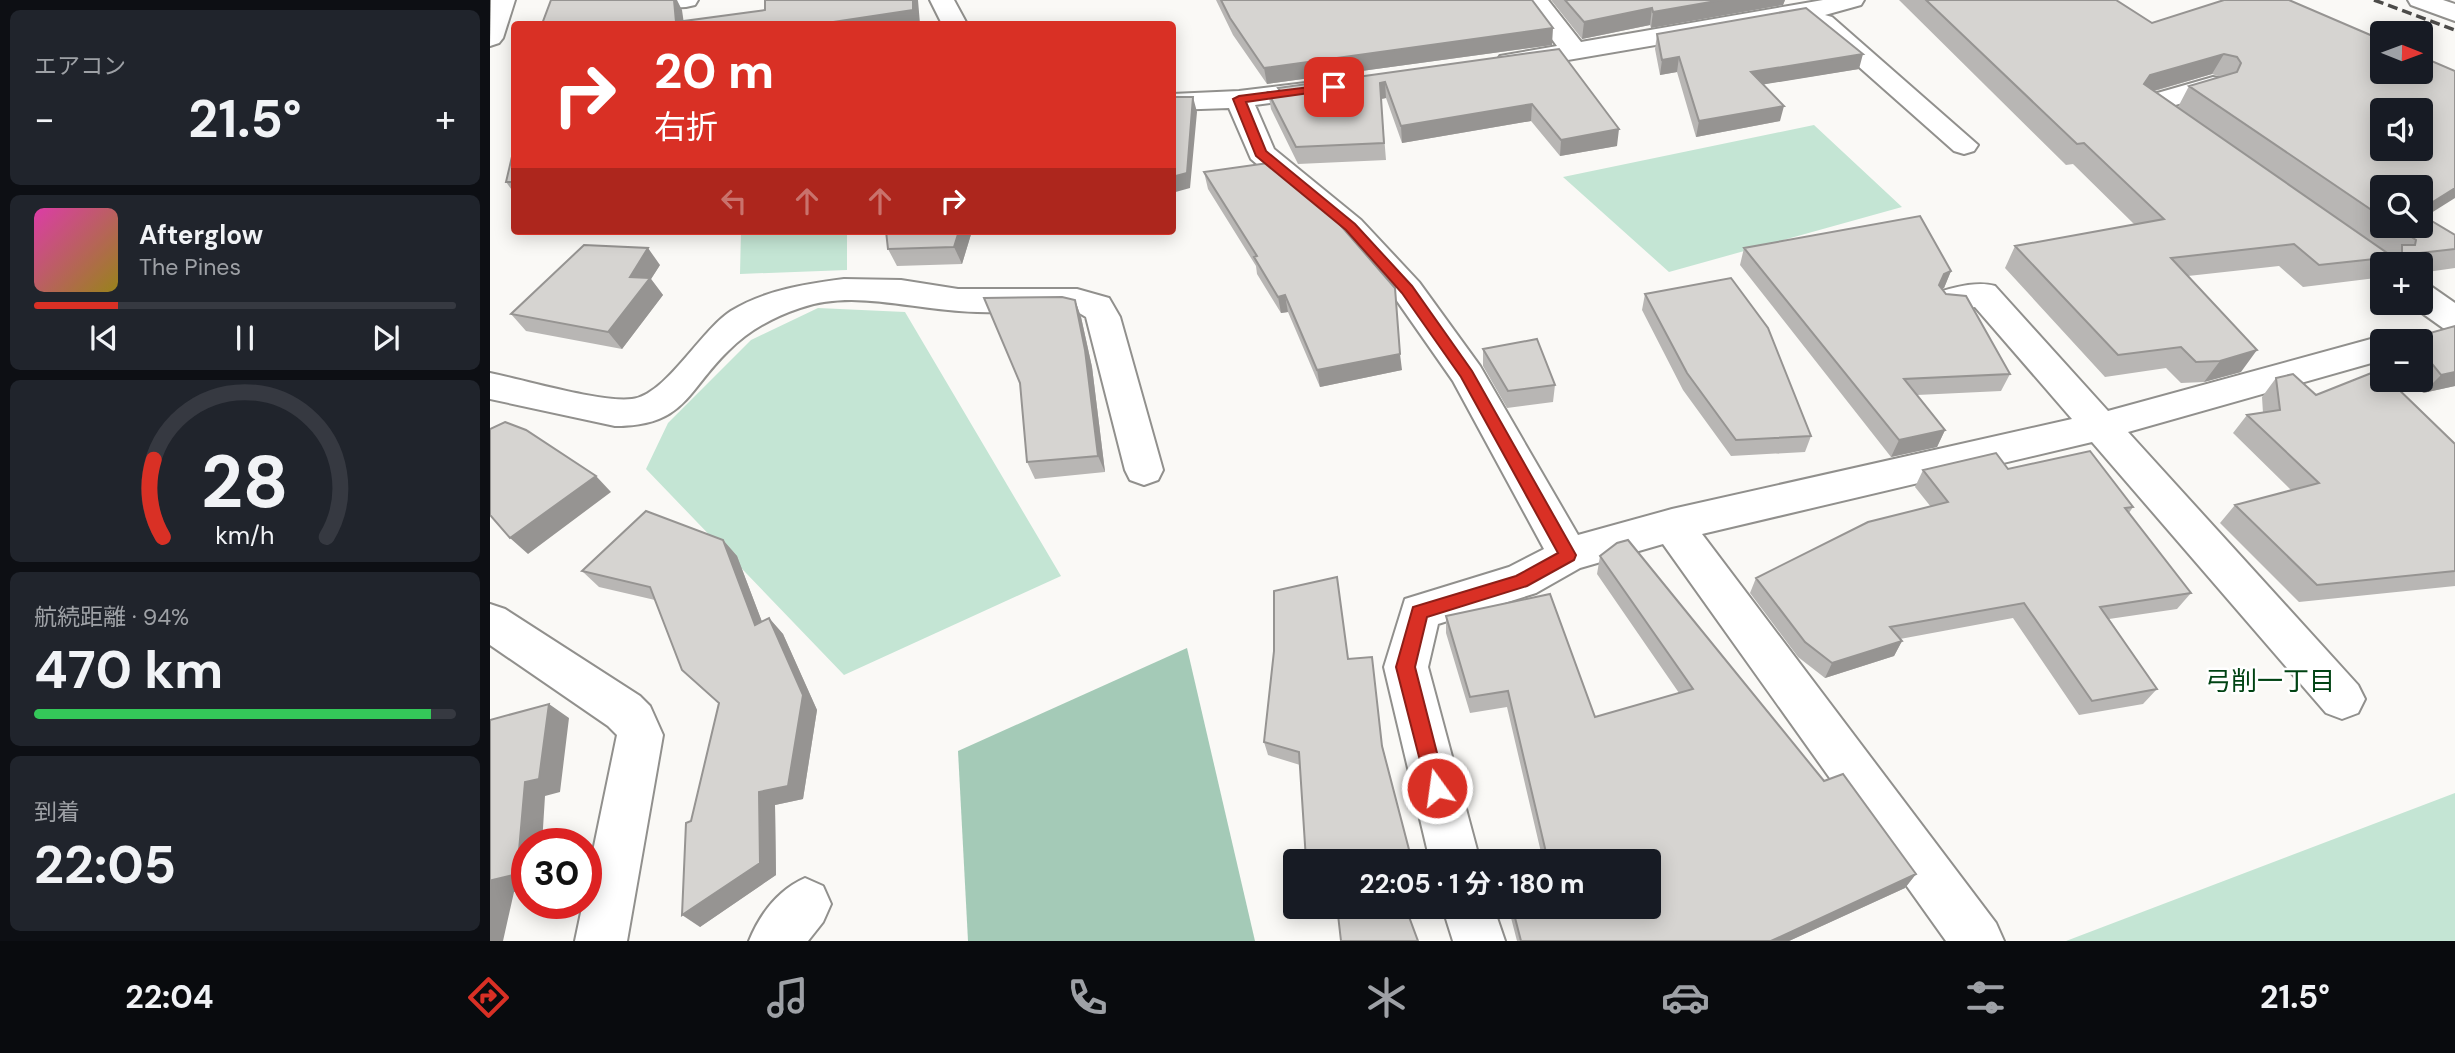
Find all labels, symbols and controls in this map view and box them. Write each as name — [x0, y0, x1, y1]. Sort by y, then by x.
north arrow — [2370, 21, 2432, 84]
map controls — [2370, 21, 2433, 392]
text: 20 m — [654, 39, 774, 103]
icon: right — [539, 49, 630, 140]
text: エアコン — [34, 51, 126, 81]
pin — [1304, 57, 1364, 117]
icon: arrive — [1315, 68, 1353, 106]
text: 21.5° — [188, 85, 302, 153]
text: − — [34, 94, 55, 144]
text: + — [435, 94, 456, 144]
button: sound — [2370, 98, 2433, 161]
text: 右折 — [654, 106, 718, 148]
button: search — [2370, 175, 2433, 238]
icon: left — [715, 182, 753, 220]
icon: ahead — [788, 182, 826, 220]
icon: ahead — [861, 182, 899, 220]
icon: right — [934, 182, 972, 220]
text: Afterglow — [139, 218, 263, 252]
text: The Pines — [139, 252, 241, 282]
button: + — [2370, 252, 2433, 315]
icon: previous — [85, 319, 123, 357]
icon: pause — [226, 319, 264, 357]
icon: next — [367, 319, 405, 357]
button: − — [2370, 329, 2433, 392]
text: 28 — [201, 435, 289, 530]
text: km/h — [215, 518, 275, 551]
text: 航続距離 · 94% — [34, 602, 189, 632]
text: 470 km — [34, 636, 223, 704]
district label: 弓削一丁目 — [2205, 664, 2335, 698]
position arrow — [1400, 751, 1474, 825]
text: 到着 — [34, 797, 80, 827]
speed limit sign: 30 — [511, 828, 602, 919]
text: 22:05 — [34, 831, 176, 899]
text: 22:05 · 1 分 · 180 m — [1359, 867, 1585, 901]
icon: directions — [464, 973, 513, 1022]
icon: music — [763, 973, 812, 1022]
icon: phone — [1063, 973, 1112, 1022]
icon: climate — [1362, 973, 1411, 1022]
icon: car — [1661, 973, 1710, 1022]
icon: filters — [1961, 973, 2010, 1022]
text: 22:04 — [125, 976, 214, 1018]
text: 21.5° — [2260, 976, 2330, 1018]

